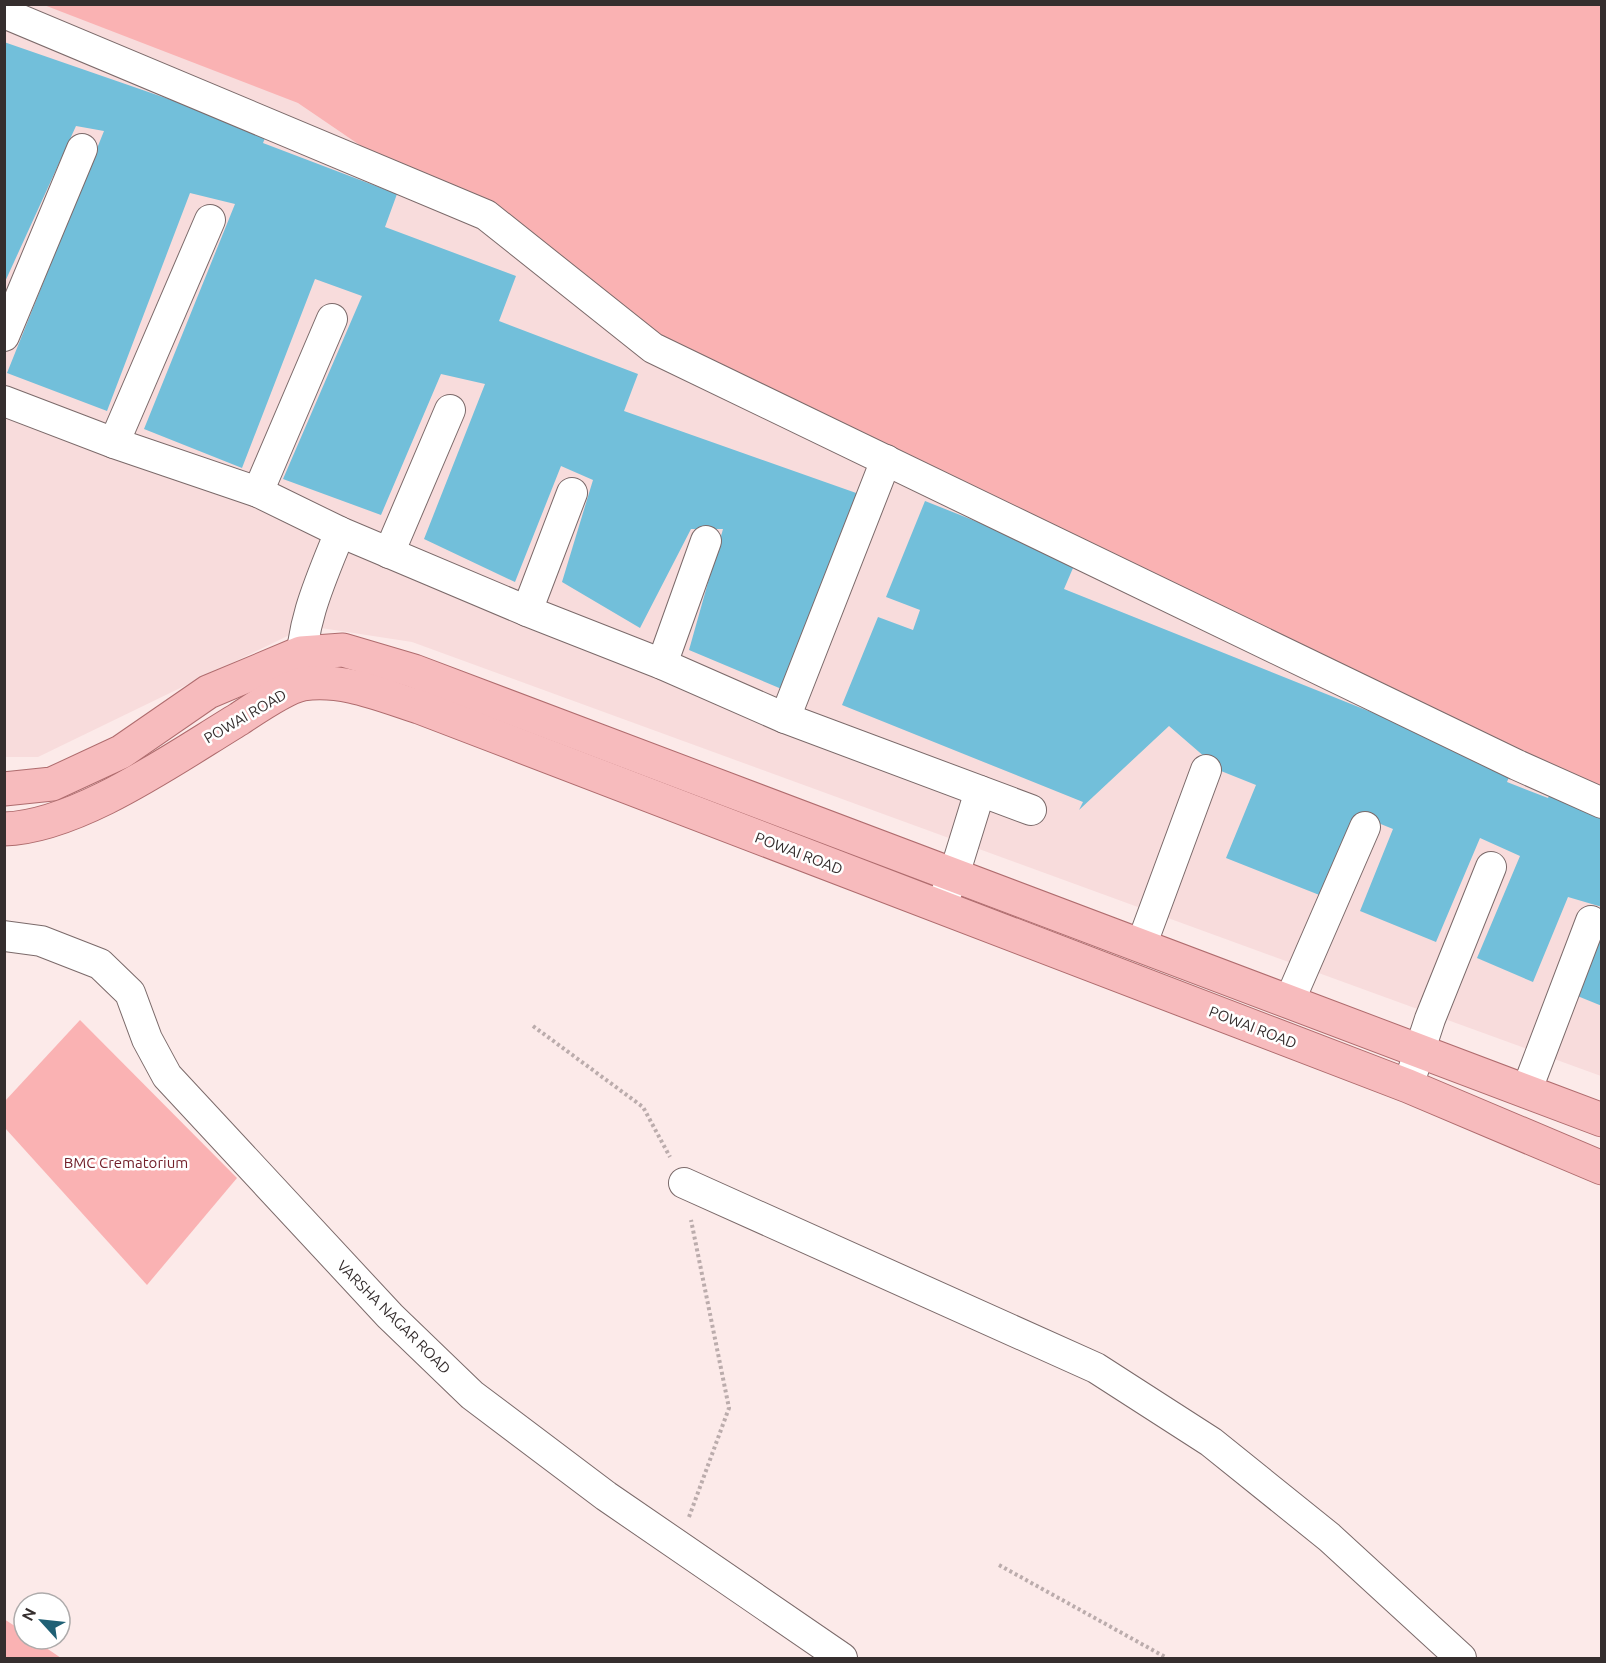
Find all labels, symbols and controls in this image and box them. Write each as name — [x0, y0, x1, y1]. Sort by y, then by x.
street label: POWAI ROAD — [201, 686, 289, 746]
street label: POWAI ROAD — [753, 828, 845, 878]
street label: POWAI ROAD — [1207, 1002, 1299, 1052]
park label: BMC Crematorium — [64, 1154, 188, 1171]
street label: VARSHA NAGAR ROAD — [334, 1257, 454, 1377]
north arrow — [12, 1591, 72, 1651]
text: N — [18, 1605, 39, 1624]

